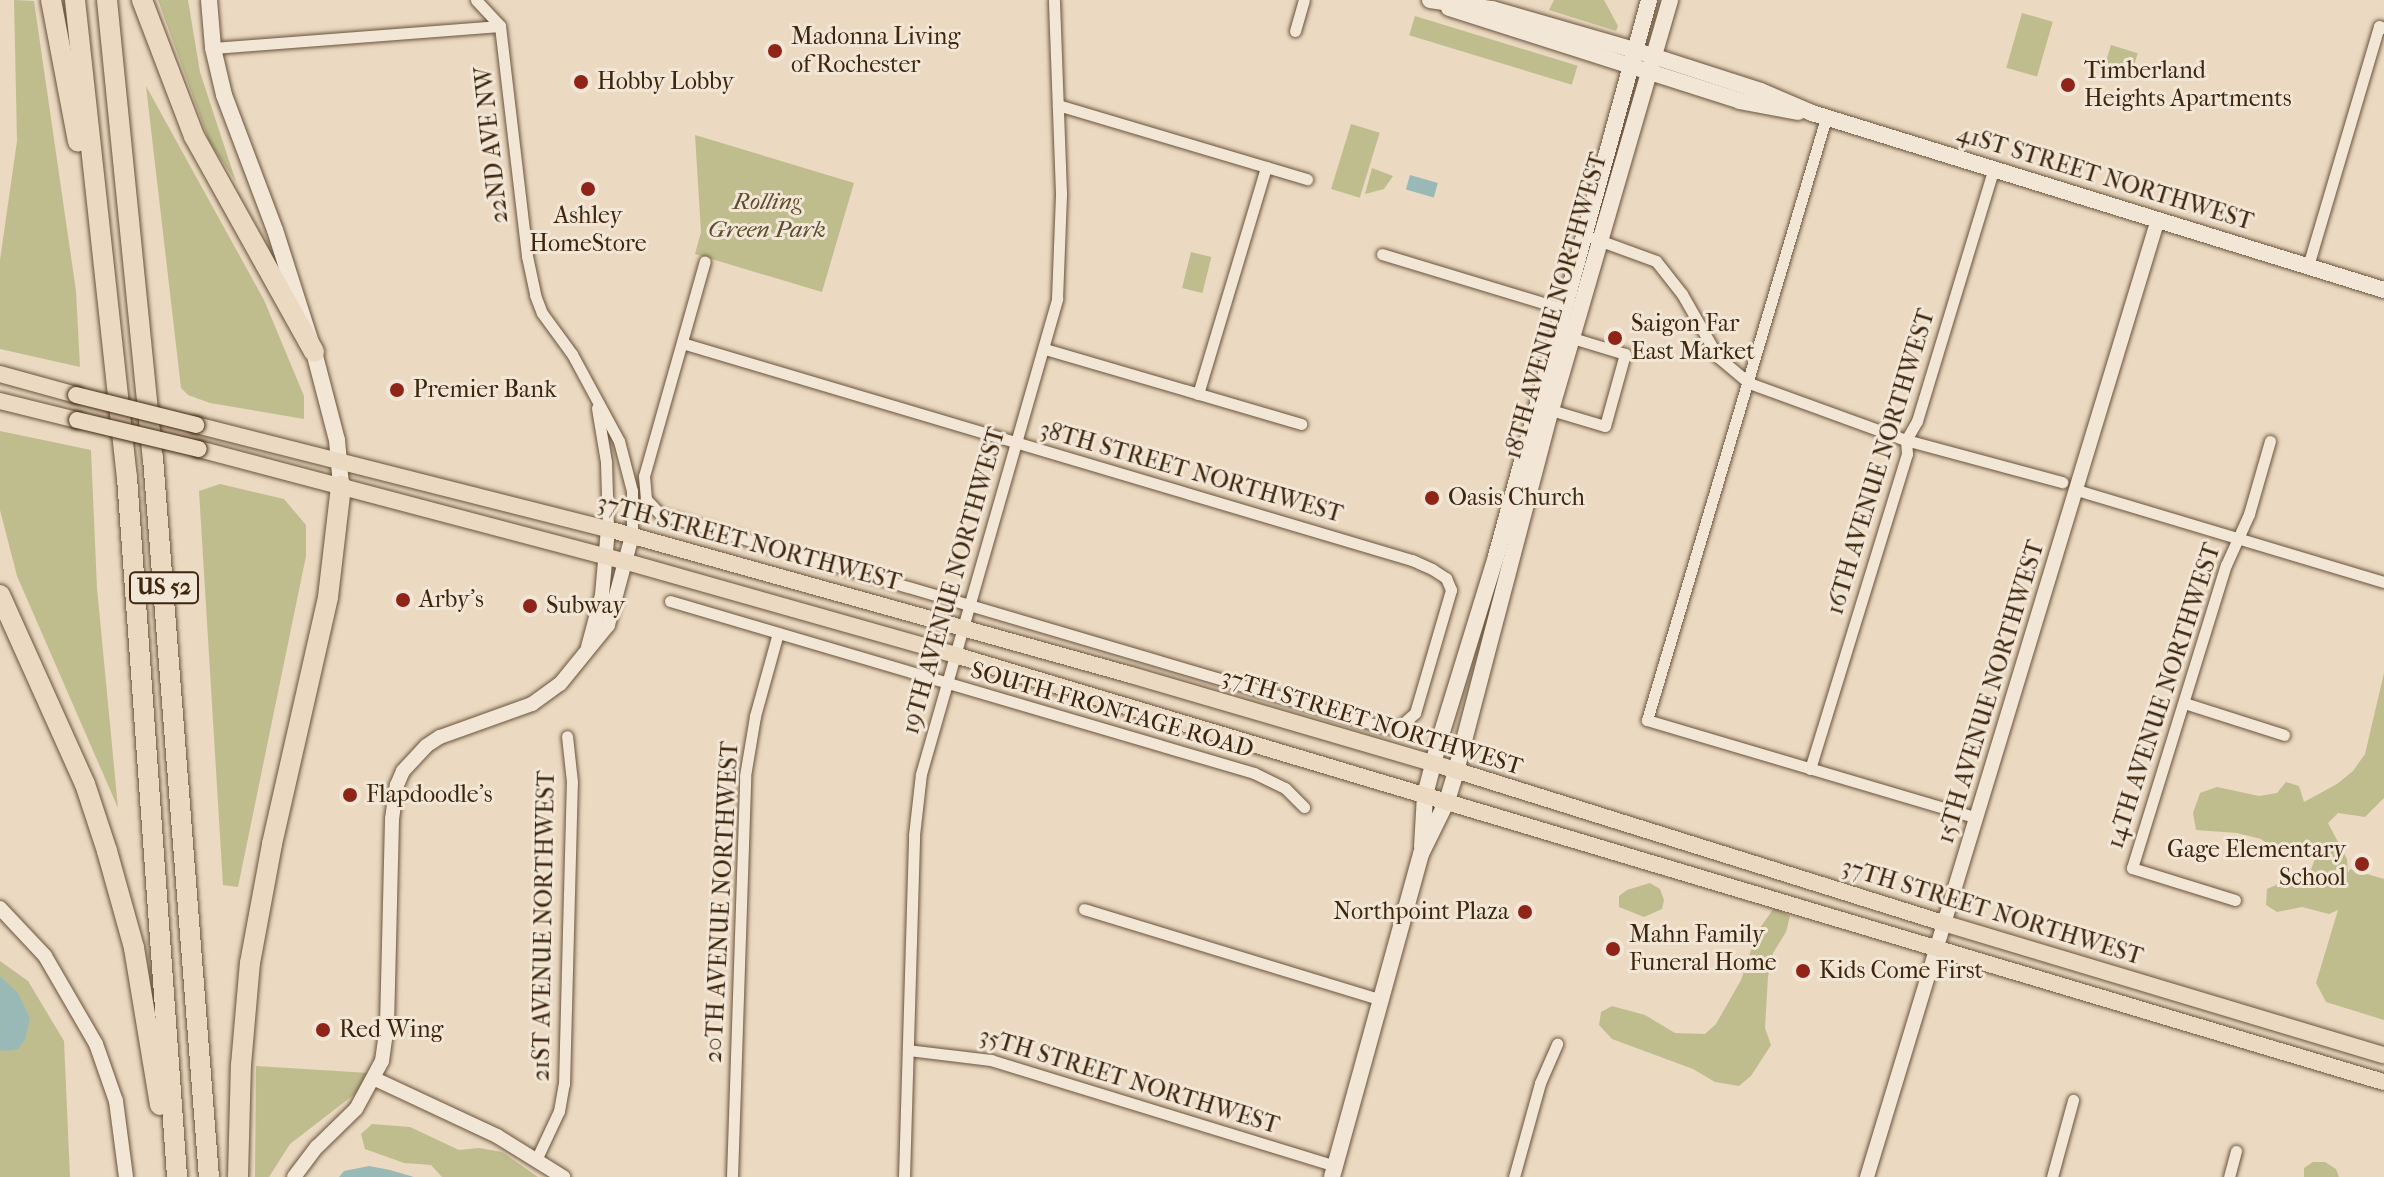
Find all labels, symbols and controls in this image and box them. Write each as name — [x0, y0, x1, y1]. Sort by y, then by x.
place label: Madonna Living of Rochester — [791, 23, 960, 79]
marker: Madonna Living of Rochester — [766, 42, 784, 60]
place label: Timberland Heights Apartments — [2084, 57, 2292, 113]
street label: 22ND AVE NW — [469, 65, 515, 225]
place label: Hobby Lobby — [597, 68, 734, 96]
marker: Hobby Lobby — [572, 73, 590, 91]
marker: Timberland Heights Apartments — [2059, 76, 2077, 94]
street label: 41ST STREET NORTHWEST — [1953, 119, 2257, 237]
street label: 18TH AVENUE NORTHWEST — [1498, 150, 1614, 462]
marker: Ashley HomeStore — [579, 180, 597, 198]
park label: Rolling Green Park — [708, 188, 826, 244]
place label: Ashley HomeStore — [529, 202, 647, 258]
street label: 16TH AVENUE NORTHWEST — [1821, 306, 1941, 618]
place label: Saigon Far East Market — [1631, 310, 1755, 366]
marker: Saigon Far East Market — [1606, 329, 1624, 347]
place label: Premier Bank — [413, 376, 557, 404]
marker: Premier Bank — [388, 381, 406, 399]
street label: 38TH STREET NORTHWEST — [1036, 415, 1346, 529]
street label: 19TH AVENUE NORTHWEST — [896, 424, 1012, 738]
place label: Oasis Church — [1448, 484, 1585, 512]
street label: 37TH STREET NORTHWEST — [594, 489, 904, 597]
marker: Oasis Church — [1423, 489, 1441, 507]
street label: 15TH AVENUE NORTHWEST — [1931, 537, 2051, 847]
street label: 14TH AVENUE NORTHWEST — [2101, 540, 2227, 852]
road number: US 52 — [128, 570, 200, 606]
place label: Arby's — [419, 586, 484, 614]
marker: Arby's — [394, 591, 412, 609]
place label: Subway — [546, 592, 625, 620]
marker: Subway — [521, 597, 539, 615]
street label: SOUTH FRONTAGE ROAD — [967, 656, 1257, 764]
street label: 37TH STREET NORTHWEST — [1218, 662, 1526, 782]
street label: 20TH AVENUE NORTHWEST — [699, 740, 745, 1064]
street label: 21ST AVENUE NORTHWEST — [527, 770, 561, 1082]
place label: Flapdoodle's — [366, 781, 492, 809]
marker: Flapdoodle's — [341, 786, 359, 804]
place label: Gage Elementary School — [2167, 836, 2346, 892]
street label: 37TH STREET NORTHWEST — [1838, 852, 2146, 972]
marker: Gage Elementary School — [2353, 855, 2371, 873]
place label: Northpoint Plaza — [1333, 898, 1509, 926]
marker: Northpoint Plaza — [1516, 903, 1534, 921]
place label: Mahn Family Funeral Home — [1629, 921, 1777, 977]
marker: Mahn Family Funeral Home — [1604, 940, 1622, 958]
place label: Kids Come First — [1819, 957, 1983, 985]
marker: Kids Come First — [1794, 962, 1812, 980]
place label: Red Wing — [339, 1016, 443, 1044]
marker: Red Wing — [314, 1021, 332, 1039]
street label: 35TH STREET NORTHWEST — [975, 1022, 1283, 1140]

